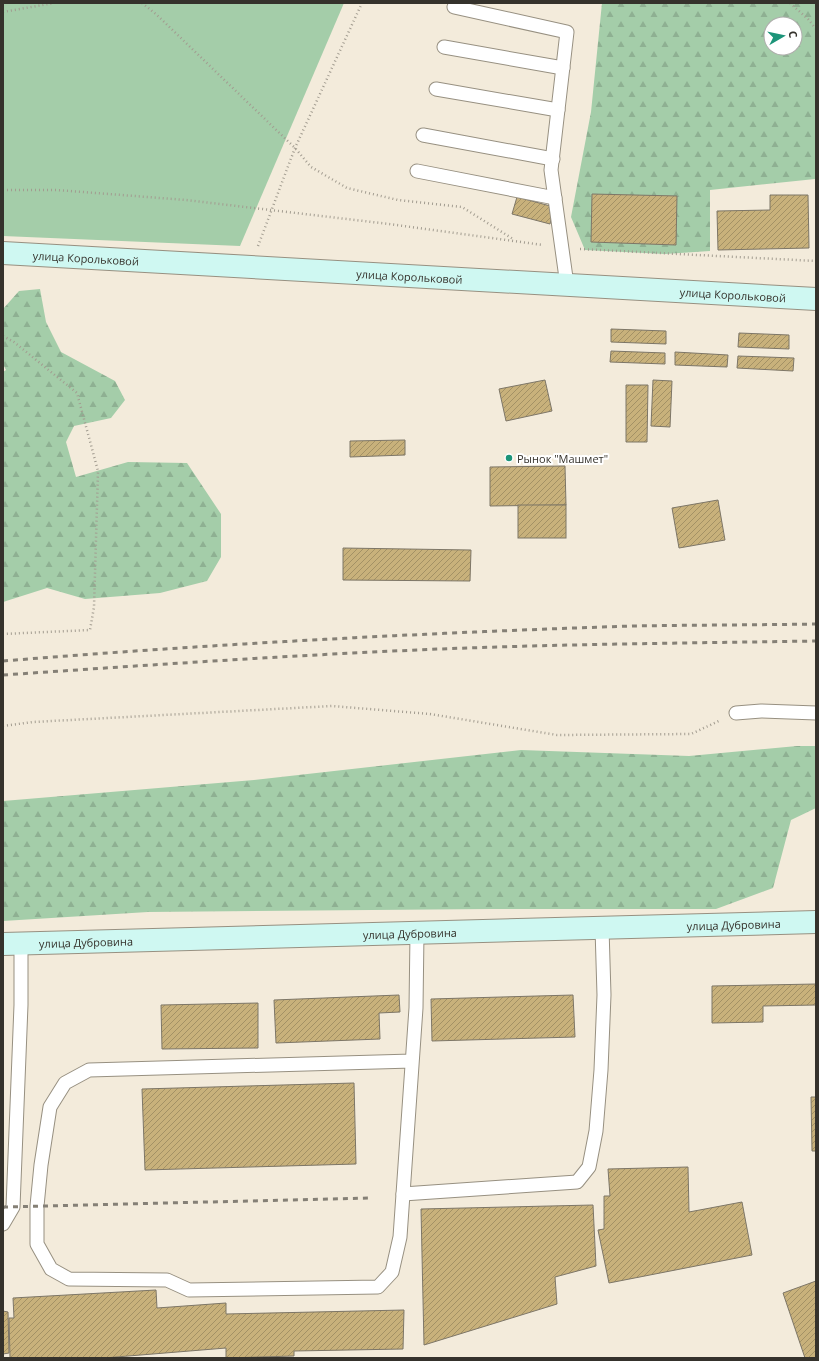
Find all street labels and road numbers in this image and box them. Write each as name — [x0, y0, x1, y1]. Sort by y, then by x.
street label: улица Корольковой — [32, 247, 139, 268]
street label: улица Корольковой — [356, 265, 463, 286]
street label: улица Корольковой — [679, 284, 786, 305]
street label: улица Дубровина — [687, 915, 781, 933]
street label: улица Дубровина — [363, 924, 457, 942]
street label: улица Дубровина — [39, 933, 133, 951]

